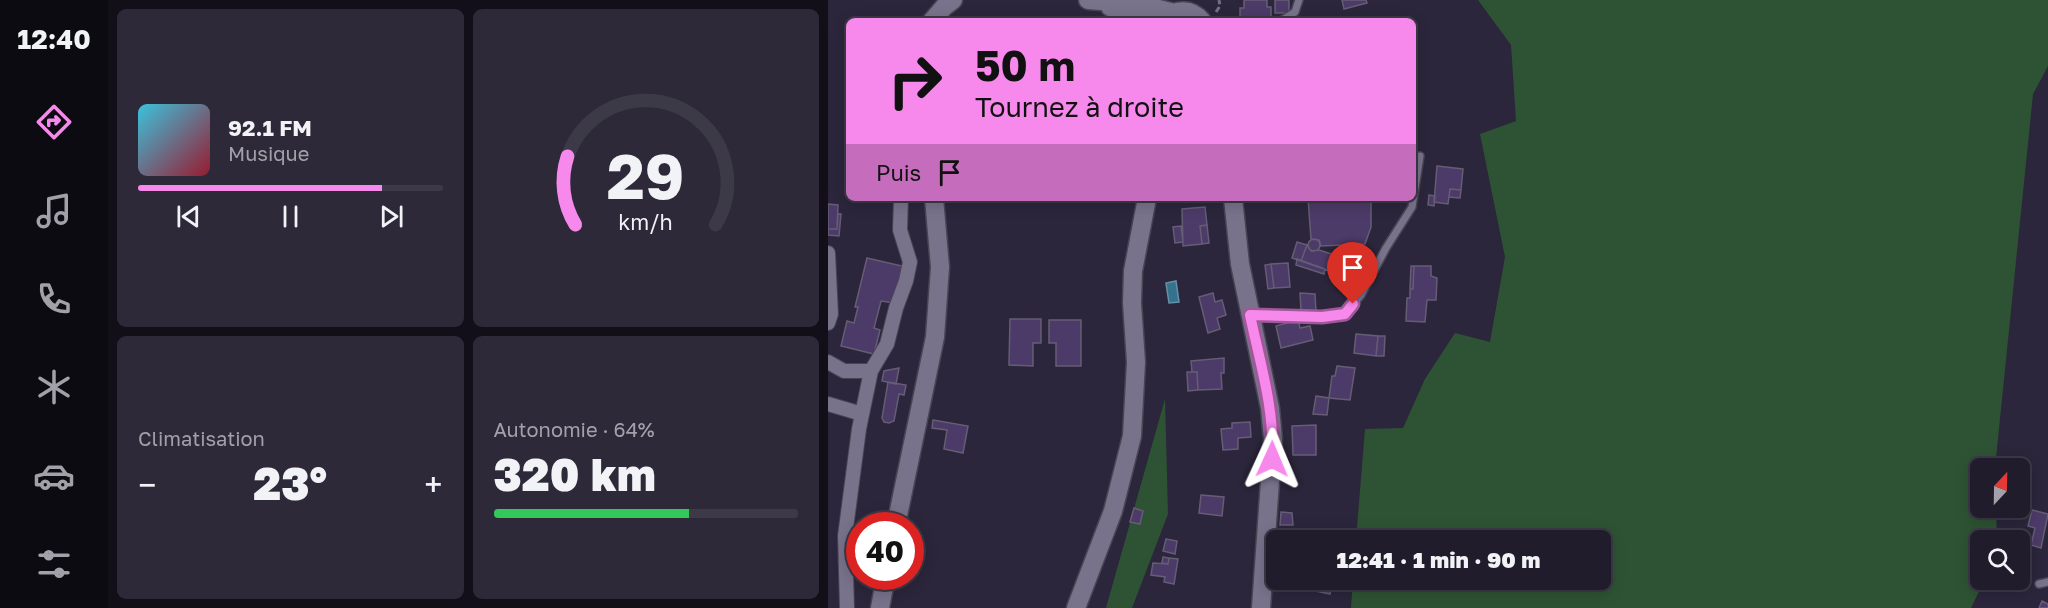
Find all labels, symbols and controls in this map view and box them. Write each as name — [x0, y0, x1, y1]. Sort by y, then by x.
text: 12:40 — [17, 23, 91, 55]
text: 50 m — [975, 40, 1075, 90]
icon: right — [876, 42, 954, 120]
text: Tournez à droite — [975, 91, 1184, 123]
icon: directions — [33, 101, 75, 143]
text: 92.1 FM — [228, 114, 312, 141]
text: 29 — [607, 138, 685, 213]
text: Musique — [228, 141, 309, 165]
icon: arrive — [933, 156, 966, 189]
text: Puis — [876, 159, 921, 186]
icon: music — [33, 190, 75, 232]
icon: previous — [172, 200, 205, 233]
icon: pause — [274, 200, 307, 233]
icon: next — [375, 200, 408, 233]
text: km/h — [618, 210, 673, 236]
pin — [1327, 242, 1378, 304]
icon: arrive — [1336, 251, 1369, 284]
icon: phone — [33, 278, 75, 320]
icon: climate — [33, 366, 75, 408]
text: Autonomie · 64% — [494, 417, 655, 441]
text: Climatisation — [138, 426, 265, 450]
position arrow — [1240, 427, 1304, 491]
text: 320 km — [494, 447, 656, 501]
icon: car — [33, 455, 75, 497]
text: 23° — [253, 456, 327, 510]
north arrow — [1970, 458, 2030, 518]
map controls — [1970, 458, 2030, 590]
text: − — [138, 465, 156, 504]
text: + — [424, 465, 443, 504]
speed limit sign: 40 — [846, 512, 924, 590]
button: search — [1970, 530, 2030, 590]
icon: filters — [33, 543, 75, 585]
text: 12:41 · 1 min · 90 m — [1337, 546, 1540, 573]

